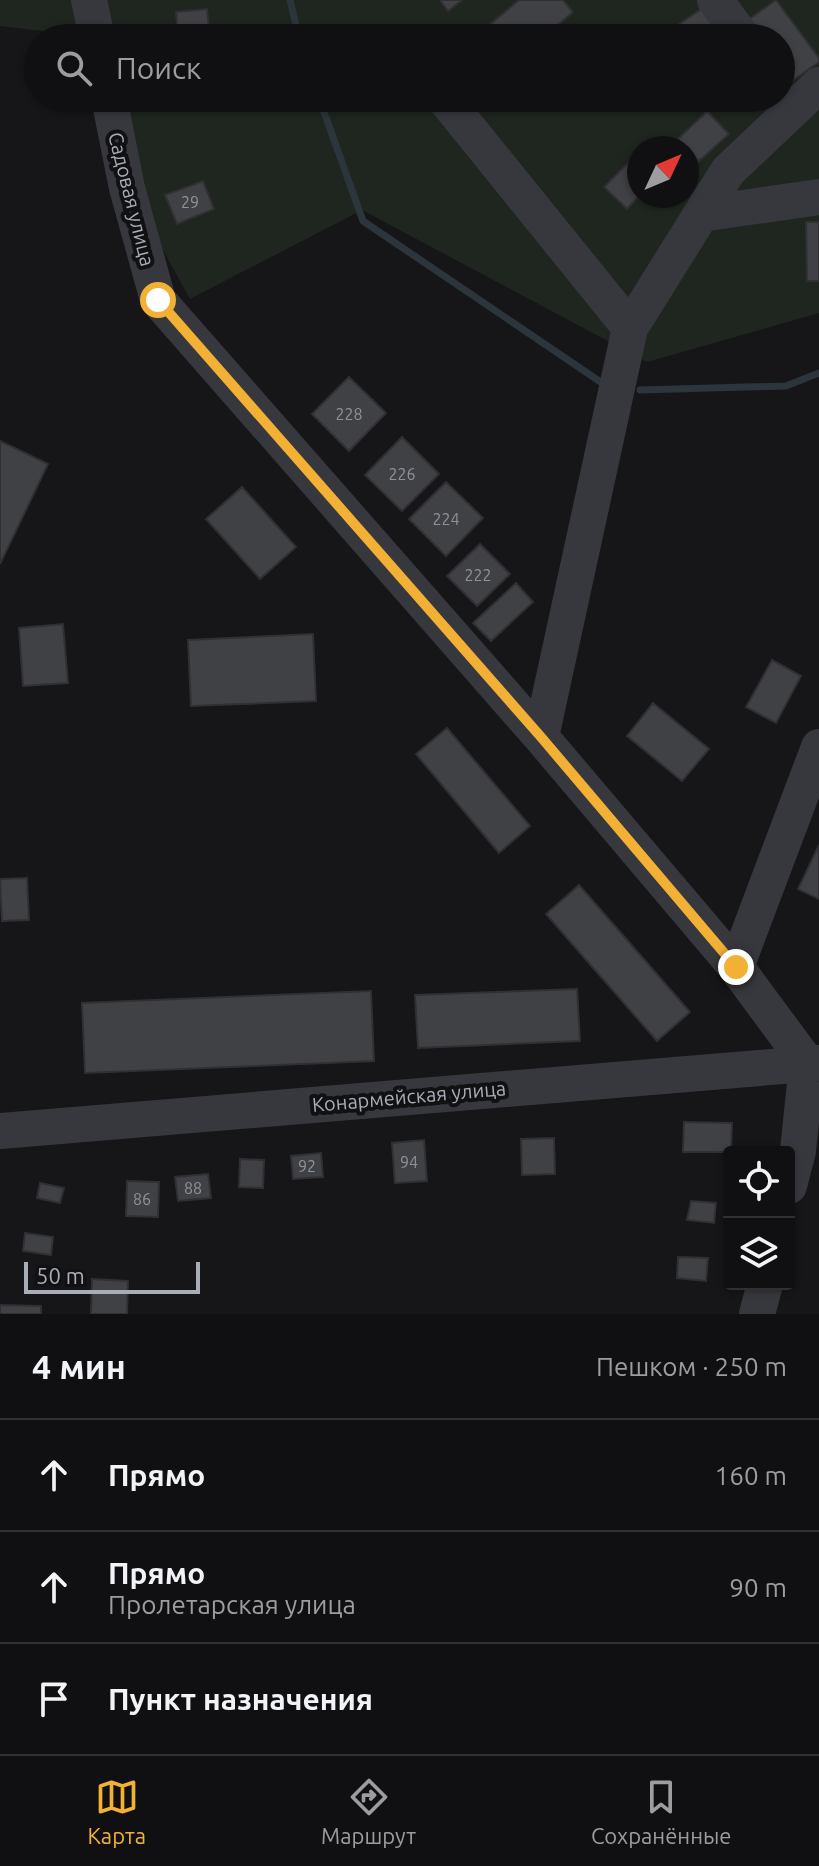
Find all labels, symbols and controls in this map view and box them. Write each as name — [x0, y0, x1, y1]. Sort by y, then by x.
search box — [24, 24, 795, 112]
icon: search — [52, 46, 96, 90]
text: Поиск — [116, 51, 201, 85]
street label: Садовая улица — [104, 130, 160, 268]
north arrow — [627, 136, 699, 208]
house number: 29 — [181, 193, 199, 211]
route start — [140, 282, 176, 318]
house number: 228 — [335, 405, 363, 423]
house number: 226 — [388, 465, 416, 483]
house number: 224 — [432, 510, 460, 528]
house number: 222 — [464, 566, 492, 584]
route end — [718, 949, 754, 985]
street label: Конармейская улица — [311, 1076, 507, 1116]
map controls — [723, 1146, 795, 1290]
button: locate — [723, 1146, 795, 1218]
house number: 94 — [400, 1153, 418, 1171]
house number: 92 — [298, 1157, 316, 1175]
house number: 88 — [184, 1179, 202, 1197]
house number: 86 — [133, 1190, 151, 1208]
button: layers — [723, 1218, 795, 1290]
scale bar — [24, 1258, 200, 1294]
text: 50 m — [36, 1263, 85, 1288]
text: 4 мин — [32, 1347, 126, 1385]
text: Пешком · 250 m — [596, 1352, 787, 1381]
icon: ahead — [32, 1453, 76, 1497]
text: Прямо — [108, 1458, 205, 1492]
text: 160 m — [715, 1461, 787, 1490]
text: Прямо — [108, 1556, 205, 1590]
icon: ahead — [32, 1565, 76, 1609]
text: 90 m — [729, 1573, 787, 1602]
text: Пролетарская улица — [108, 1590, 356, 1619]
icon: arrive — [32, 1677, 76, 1721]
text: Пункт назначения — [108, 1682, 373, 1716]
tab: Карта — [87, 1775, 146, 1848]
tab: Маршрут — [321, 1775, 416, 1848]
tab: Сохранённые — [591, 1775, 732, 1848]

